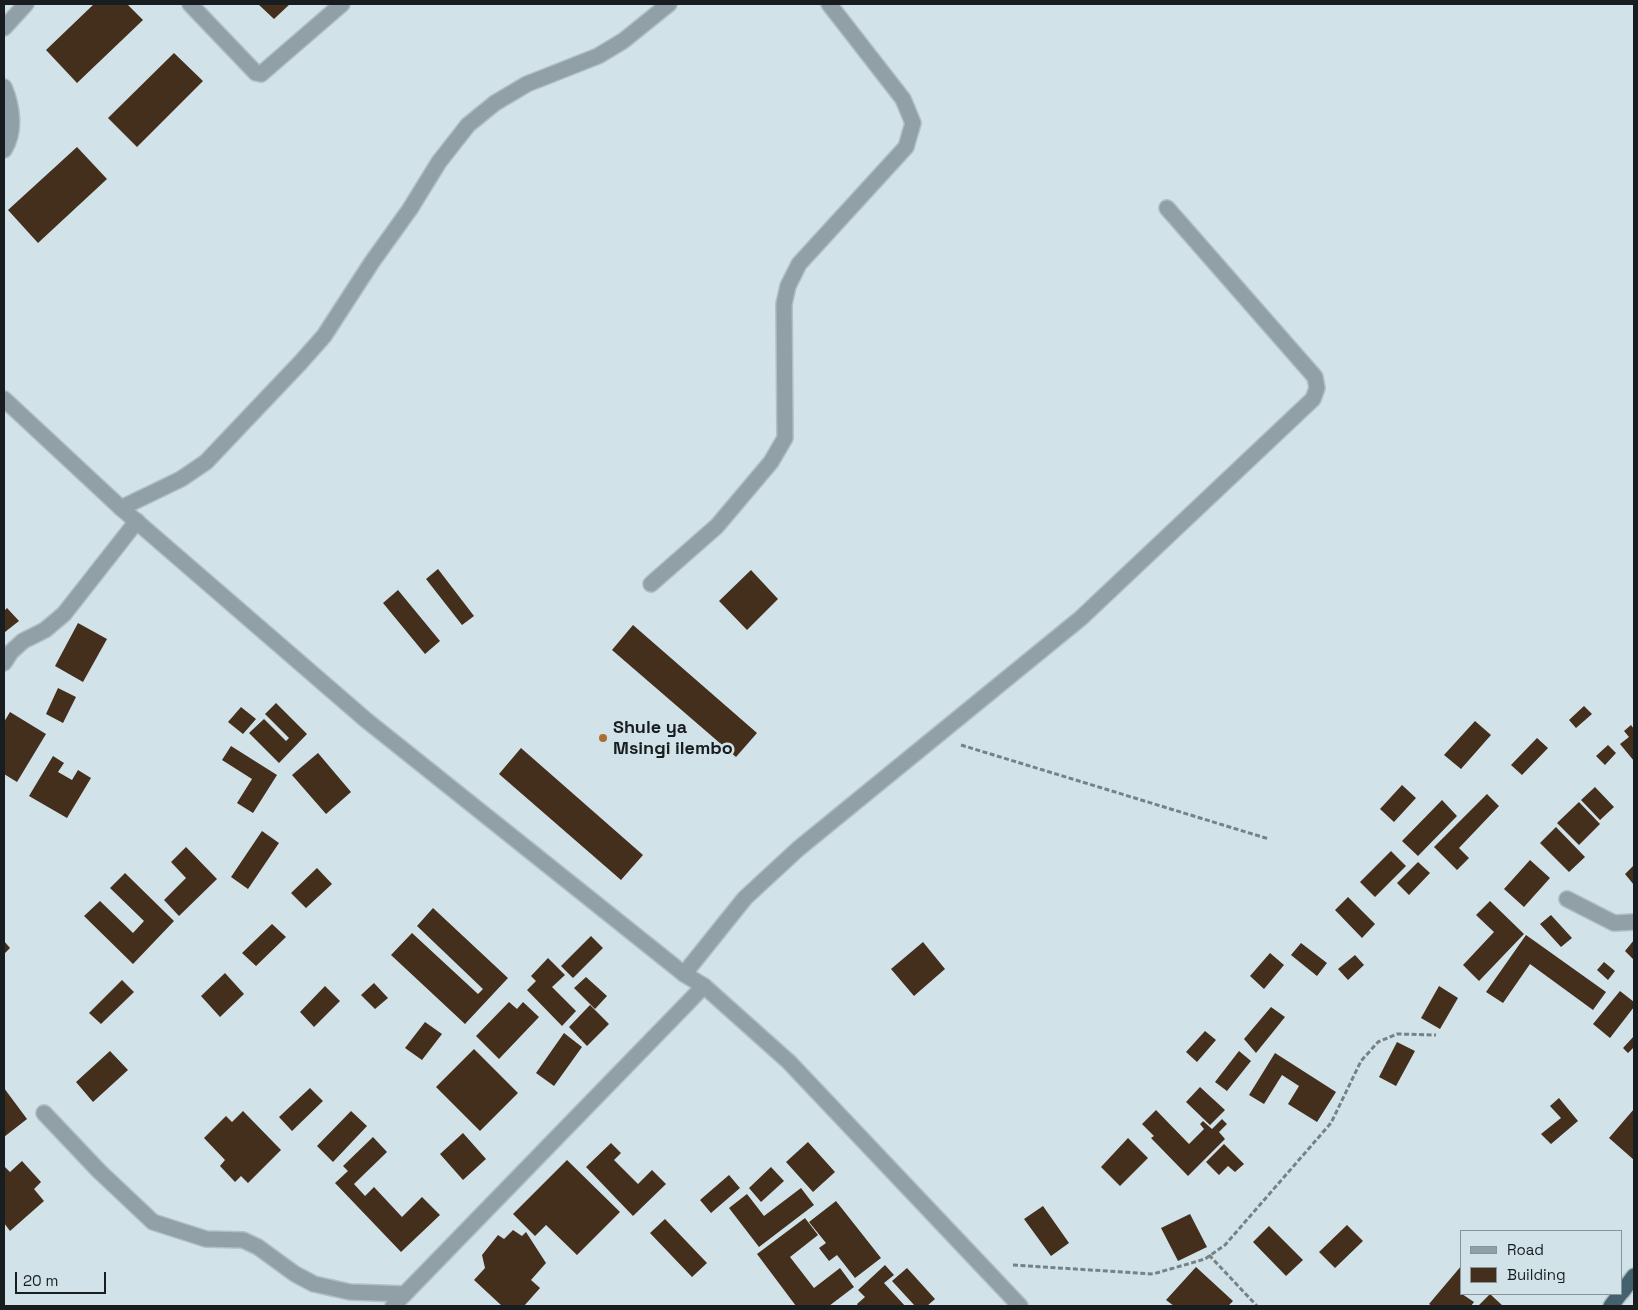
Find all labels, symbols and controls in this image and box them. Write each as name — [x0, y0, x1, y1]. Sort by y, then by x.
place label: Shule ya Msingi ilembo — [613, 717, 733, 760]
marker: Shule ya Msingi ilembo — [597, 732, 609, 744]
legend — [1460, 1230, 1623, 1295]
text: Road — [1507, 1240, 1544, 1259]
scale bar — [18, 1262, 109, 1294]
text: Building — [1507, 1265, 1566, 1284]
text: 20 m — [23, 1271, 58, 1290]

